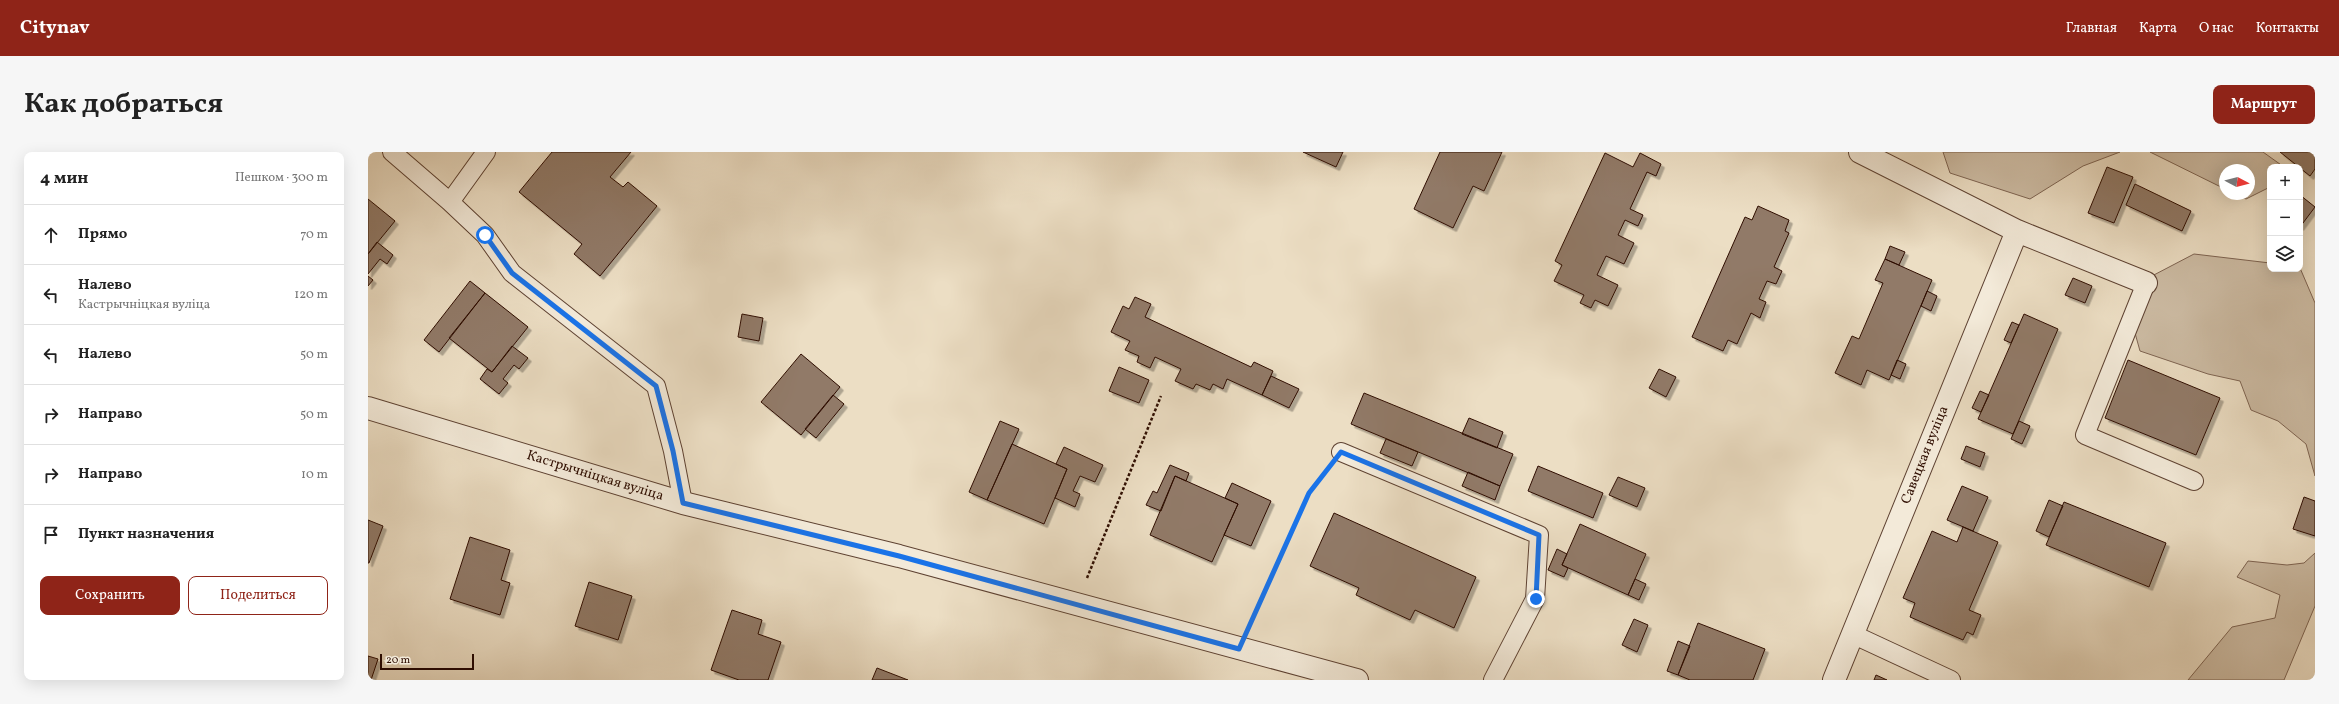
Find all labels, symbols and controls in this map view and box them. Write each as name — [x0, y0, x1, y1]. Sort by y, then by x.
text: Citynav — [20, 15, 90, 41]
text: Главная — [2066, 19, 2117, 38]
text: Карта — [2139, 19, 2177, 38]
text: О нас — [2199, 19, 2234, 38]
text: Контакты — [2256, 19, 2319, 38]
text: Как добраться — [24, 85, 223, 124]
button: Маршрут — [2213, 85, 2315, 124]
north arrow — [2219, 164, 2255, 200]
map controls — [2267, 164, 2303, 272]
button: + — [2267, 164, 2303, 200]
text: 4 мин — [40, 167, 88, 190]
text: Пешком · 300 m — [235, 169, 328, 187]
button: − — [2267, 200, 2303, 236]
icon: ahead — [40, 224, 62, 246]
text: Прямо — [78, 224, 127, 245]
text: 70 m — [300, 226, 328, 244]
route start — [476, 226, 494, 244]
button: layers — [2267, 236, 2303, 272]
text: Налево — [78, 275, 132, 296]
icon: left — [40, 284, 62, 306]
text: 120 m — [294, 286, 328, 304]
text: Кастрычніцкая вуліца — [78, 296, 210, 314]
icon: left — [40, 344, 62, 366]
text: Налево — [78, 344, 132, 365]
text: 50 m — [300, 346, 328, 364]
street label: Савецкая вуліца — [1897, 403, 1953, 507]
icon: right — [40, 404, 62, 426]
text: Направо — [78, 404, 142, 425]
text: 50 m — [300, 406, 328, 424]
street label: Кастрычніцкая вуліца — [524, 446, 666, 506]
icon: right — [40, 464, 62, 486]
text: Направо — [78, 464, 142, 485]
text: 10 m — [301, 466, 328, 484]
icon: arrive — [40, 524, 62, 546]
text: Пункт назначения — [78, 524, 214, 545]
button: Сохранить — [40, 576, 180, 615]
button: Поделиться — [188, 576, 328, 615]
route end — [1527, 590, 1545, 608]
scale bar — [380, 652, 474, 671]
text: 20 m — [386, 653, 410, 668]

